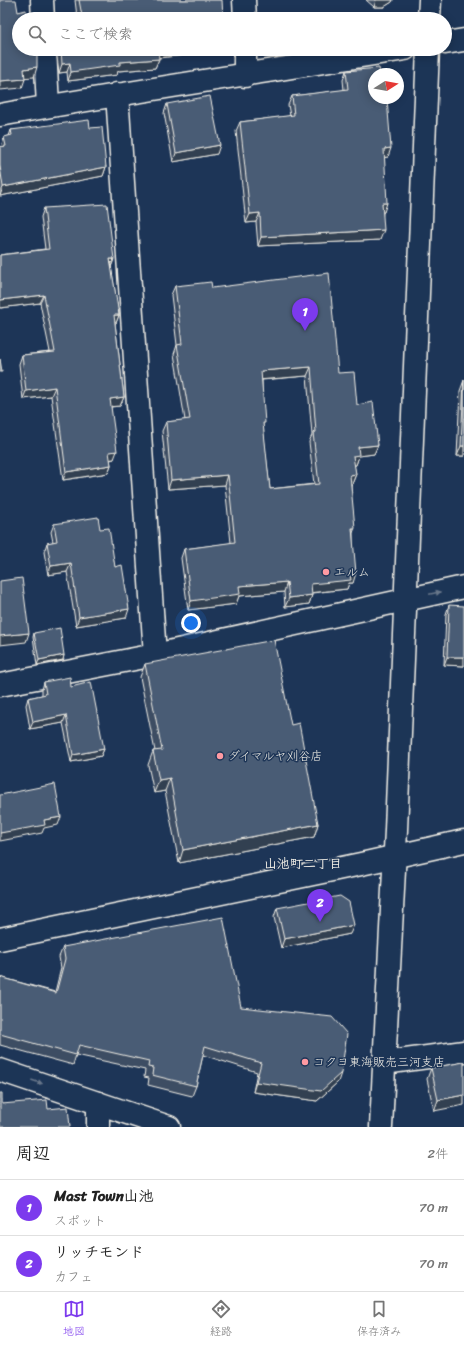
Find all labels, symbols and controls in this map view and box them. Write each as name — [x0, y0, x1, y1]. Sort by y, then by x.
search box — [12, 12, 452, 56]
text: ここで検索 — [58, 21, 133, 47]
icon: search — [26, 23, 48, 45]
north arrow — [368, 68, 404, 104]
pin: 1 — [292, 298, 318, 331]
place label: エルム — [334, 561, 370, 583]
marker: エルム — [321, 567, 331, 577]
one-way arrow — [429, 590, 441, 596]
your location — [181, 613, 201, 633]
place label: ダイマルヤ刈谷店 — [228, 745, 323, 767]
marker: ダイマルヤ刈谷店 — [215, 751, 225, 761]
district label: 山池町二丁目 — [264, 852, 342, 875]
pin: 2 — [307, 889, 333, 922]
place label: コクヨ東海販売三河支店 — [313, 1051, 445, 1073]
marker: コクヨ東海販売三河支店 — [300, 1057, 310, 1067]
one-way arrow — [31, 1079, 43, 1085]
text: 周辺 — [16, 1138, 50, 1168]
text: 2件 — [427, 1142, 448, 1165]
text: Mast Town山池 — [54, 1183, 154, 1209]
text: 1 — [26, 1196, 32, 1219]
text: 70 m — [419, 1196, 448, 1219]
text: スポット — [54, 1209, 106, 1232]
text: リッチモンド — [54, 1239, 144, 1265]
text: 2 — [25, 1252, 33, 1275]
text: 70 m — [419, 1252, 448, 1275]
text: カフェ — [54, 1265, 93, 1288]
tab: 地図 — [63, 1298, 85, 1341]
tab: 経路 — [210, 1298, 232, 1341]
tab: 保存済み — [357, 1298, 401, 1341]

